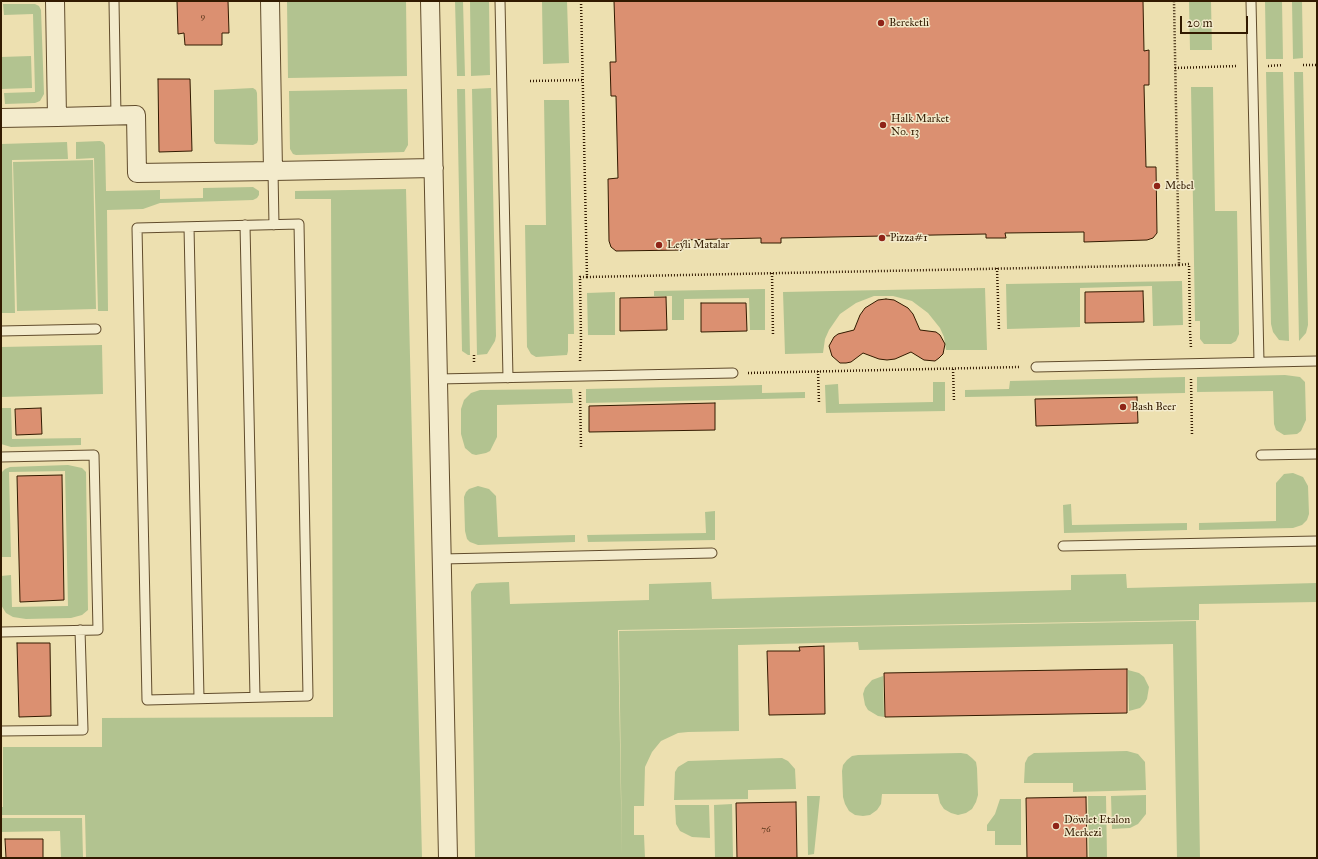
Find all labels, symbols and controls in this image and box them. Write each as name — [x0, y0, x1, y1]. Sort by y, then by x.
scale bar — [1182, 8, 1250, 34]
house number: 9 — [201, 12, 205, 22]
place label: Bereketli — [889, 16, 929, 30]
text: 20 m — [1187, 16, 1213, 30]
marker: Bereketli — [876, 18, 886, 28]
place label: Halk Market No. 13 — [891, 112, 949, 138]
marker: Halk Market No. 13 — [878, 120, 888, 130]
place label: Mebel — [1165, 179, 1194, 193]
marker: Mebel — [1152, 181, 1162, 191]
place label: Pizza#1 — [890, 231, 927, 245]
marker: Pizza#1 — [877, 233, 887, 243]
place label: Leýli Matalar — [667, 238, 729, 252]
marker: Leýli Matalar — [654, 240, 664, 250]
place label: Bash Beer — [1131, 400, 1176, 414]
marker: Bash Beer — [1118, 402, 1128, 412]
place label: Döwlet Etalon Merkezi — [1064, 813, 1130, 839]
marker: Döwlet Etalon Merkezi — [1051, 821, 1061, 831]
house number: 76 — [761, 825, 771, 835]

